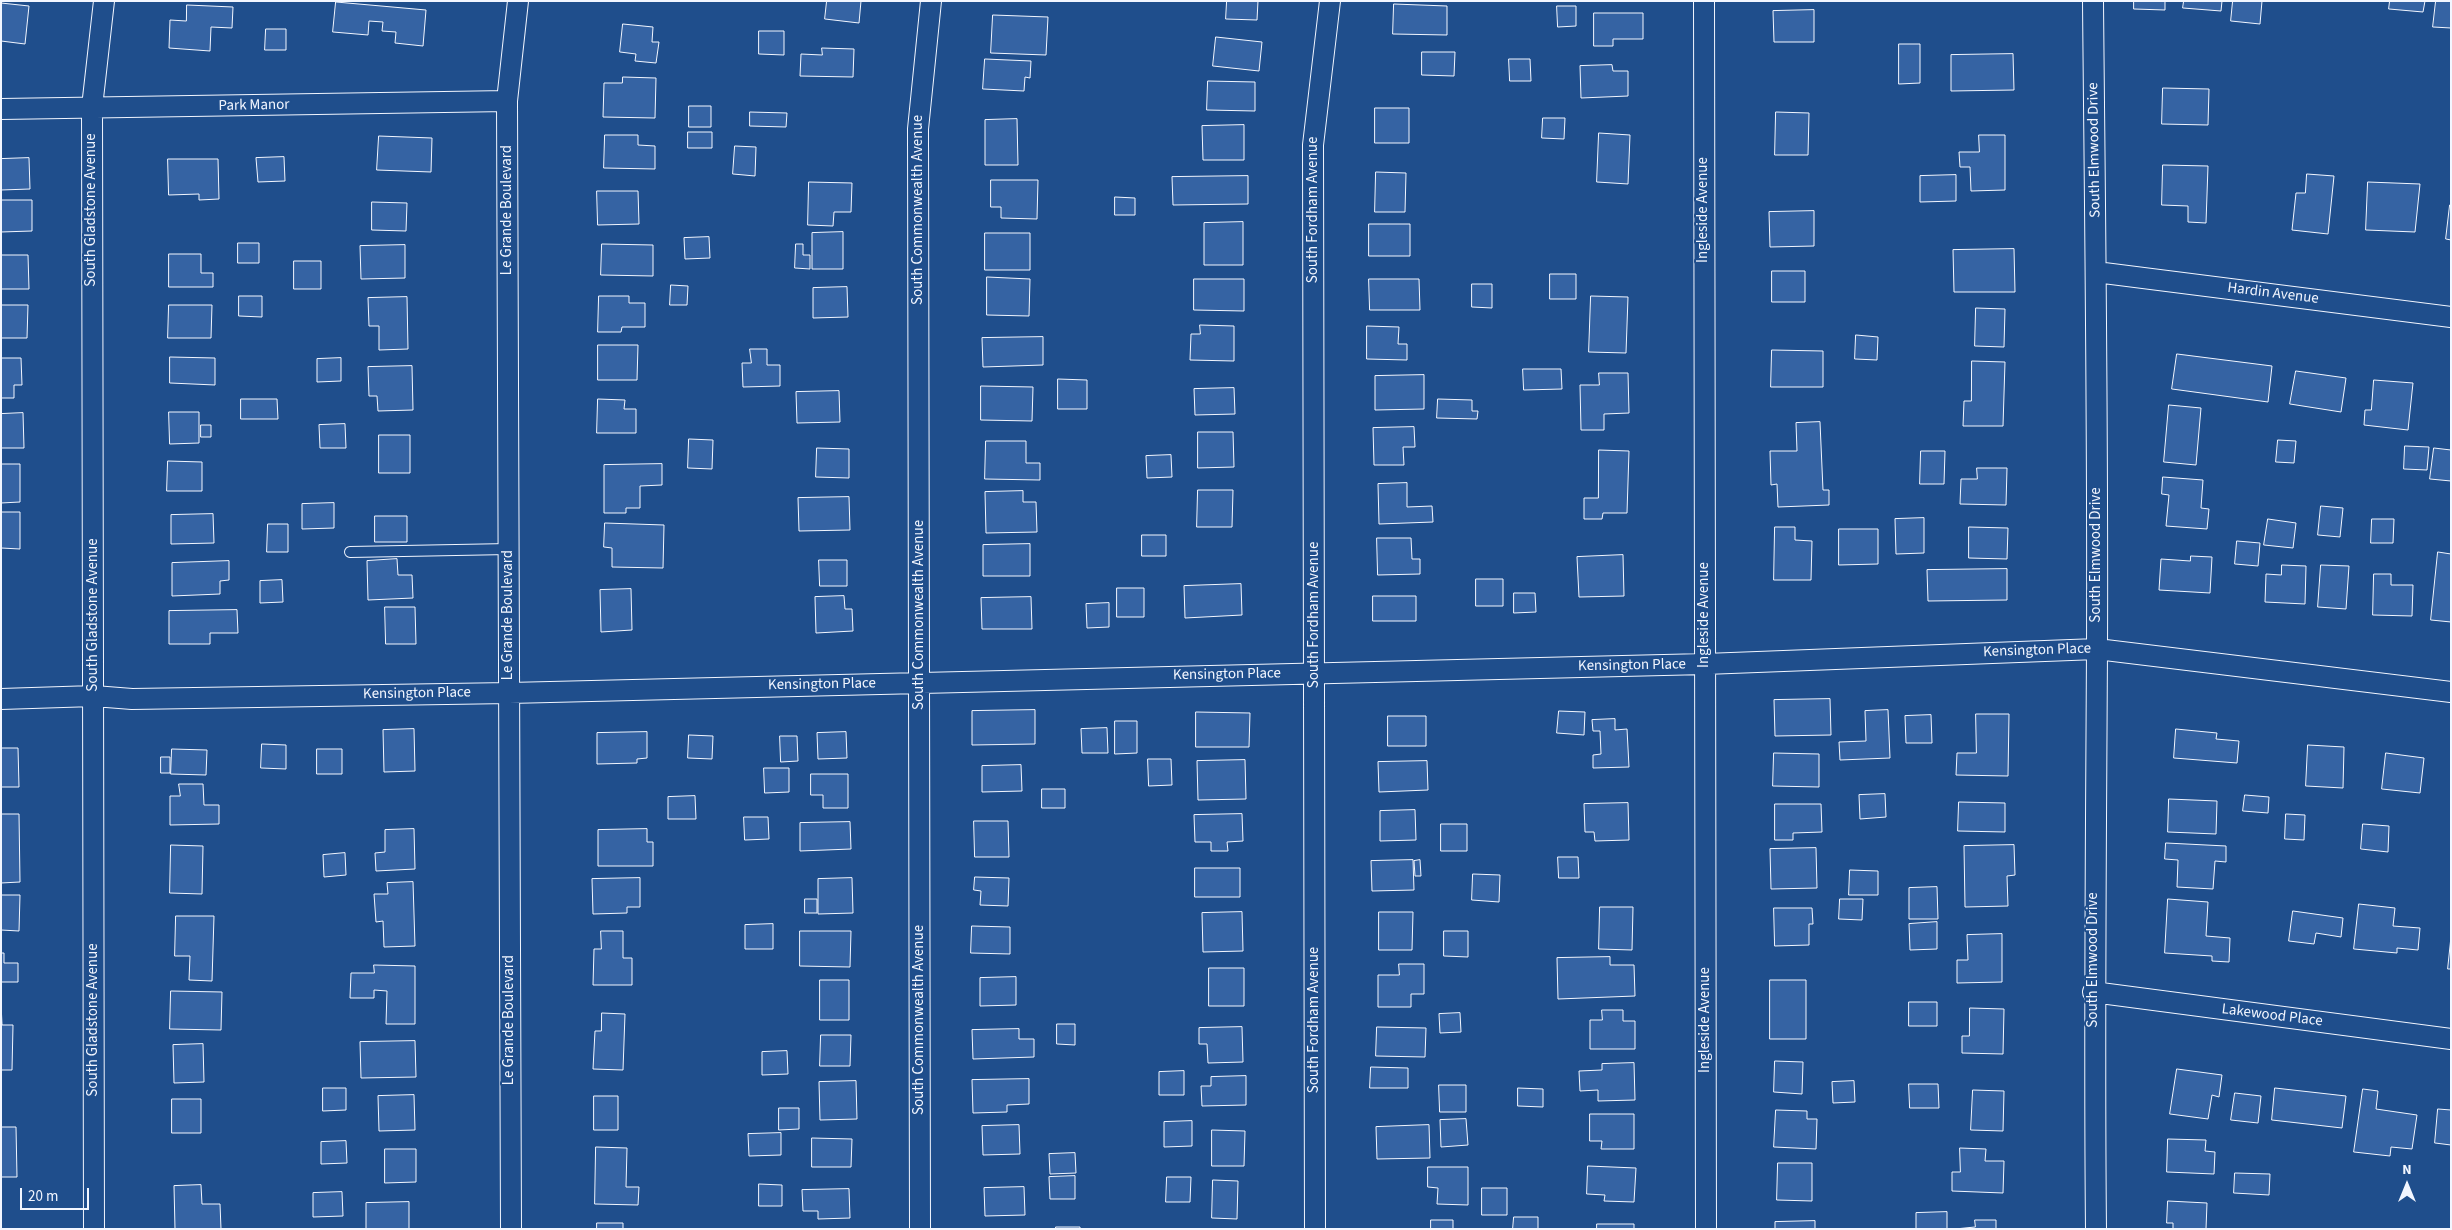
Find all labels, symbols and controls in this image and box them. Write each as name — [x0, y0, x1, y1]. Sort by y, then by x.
street label: South Elmwood Drive — [2085, 82, 2105, 218]
street label: Park Manor — [218, 96, 290, 116]
street label: South Commonwealth Avenue — [910, 115, 928, 305]
street label: South Gladstone Avenue — [83, 133, 101, 287]
street label: South Fordham Avenue — [1305, 137, 1323, 283]
street label: Le Grande Boulevard — [499, 145, 517, 275]
street label: Ingleside Avenue — [1695, 157, 1713, 263]
street label: Hardin Avenue — [2226, 279, 2320, 309]
street label: South Elmwood Drive — [2088, 487, 2106, 623]
street label: South Commonwealth Avenue — [911, 520, 929, 710]
street label: South Gladstone Avenue — [85, 538, 103, 692]
street label: South Fordham Avenue — [1306, 542, 1324, 688]
street label: Le Grande Boulevard — [500, 550, 518, 680]
street label: Ingleside Avenue — [1696, 562, 1714, 668]
street label: Kensington Place — [1983, 640, 2091, 662]
street label: Kensington Place — [1578, 656, 1686, 676]
street label: Kensington Place — [1173, 665, 1281, 685]
street label: Kensington Place — [768, 675, 876, 695]
street label: Kensington Place — [363, 684, 471, 704]
street label: South Elmwood Drive — [2085, 892, 2103, 1028]
street label: South Commonwealth Avenue — [911, 925, 929, 1115]
street label: South Gladstone Avenue — [85, 943, 103, 1097]
street label: South Fordham Avenue — [1306, 947, 1324, 1093]
street label: Le Grande Boulevard — [501, 955, 519, 1085]
street label: Ingleside Avenue — [1697, 967, 1715, 1073]
street label: Lakewood Place — [2220, 1001, 2324, 1031]
north arrow — [2382, 1160, 2432, 1210]
text: N — [2402, 1160, 2412, 1180]
scale bar — [22, 1178, 91, 1210]
text: 20 m — [28, 1186, 58, 1207]

